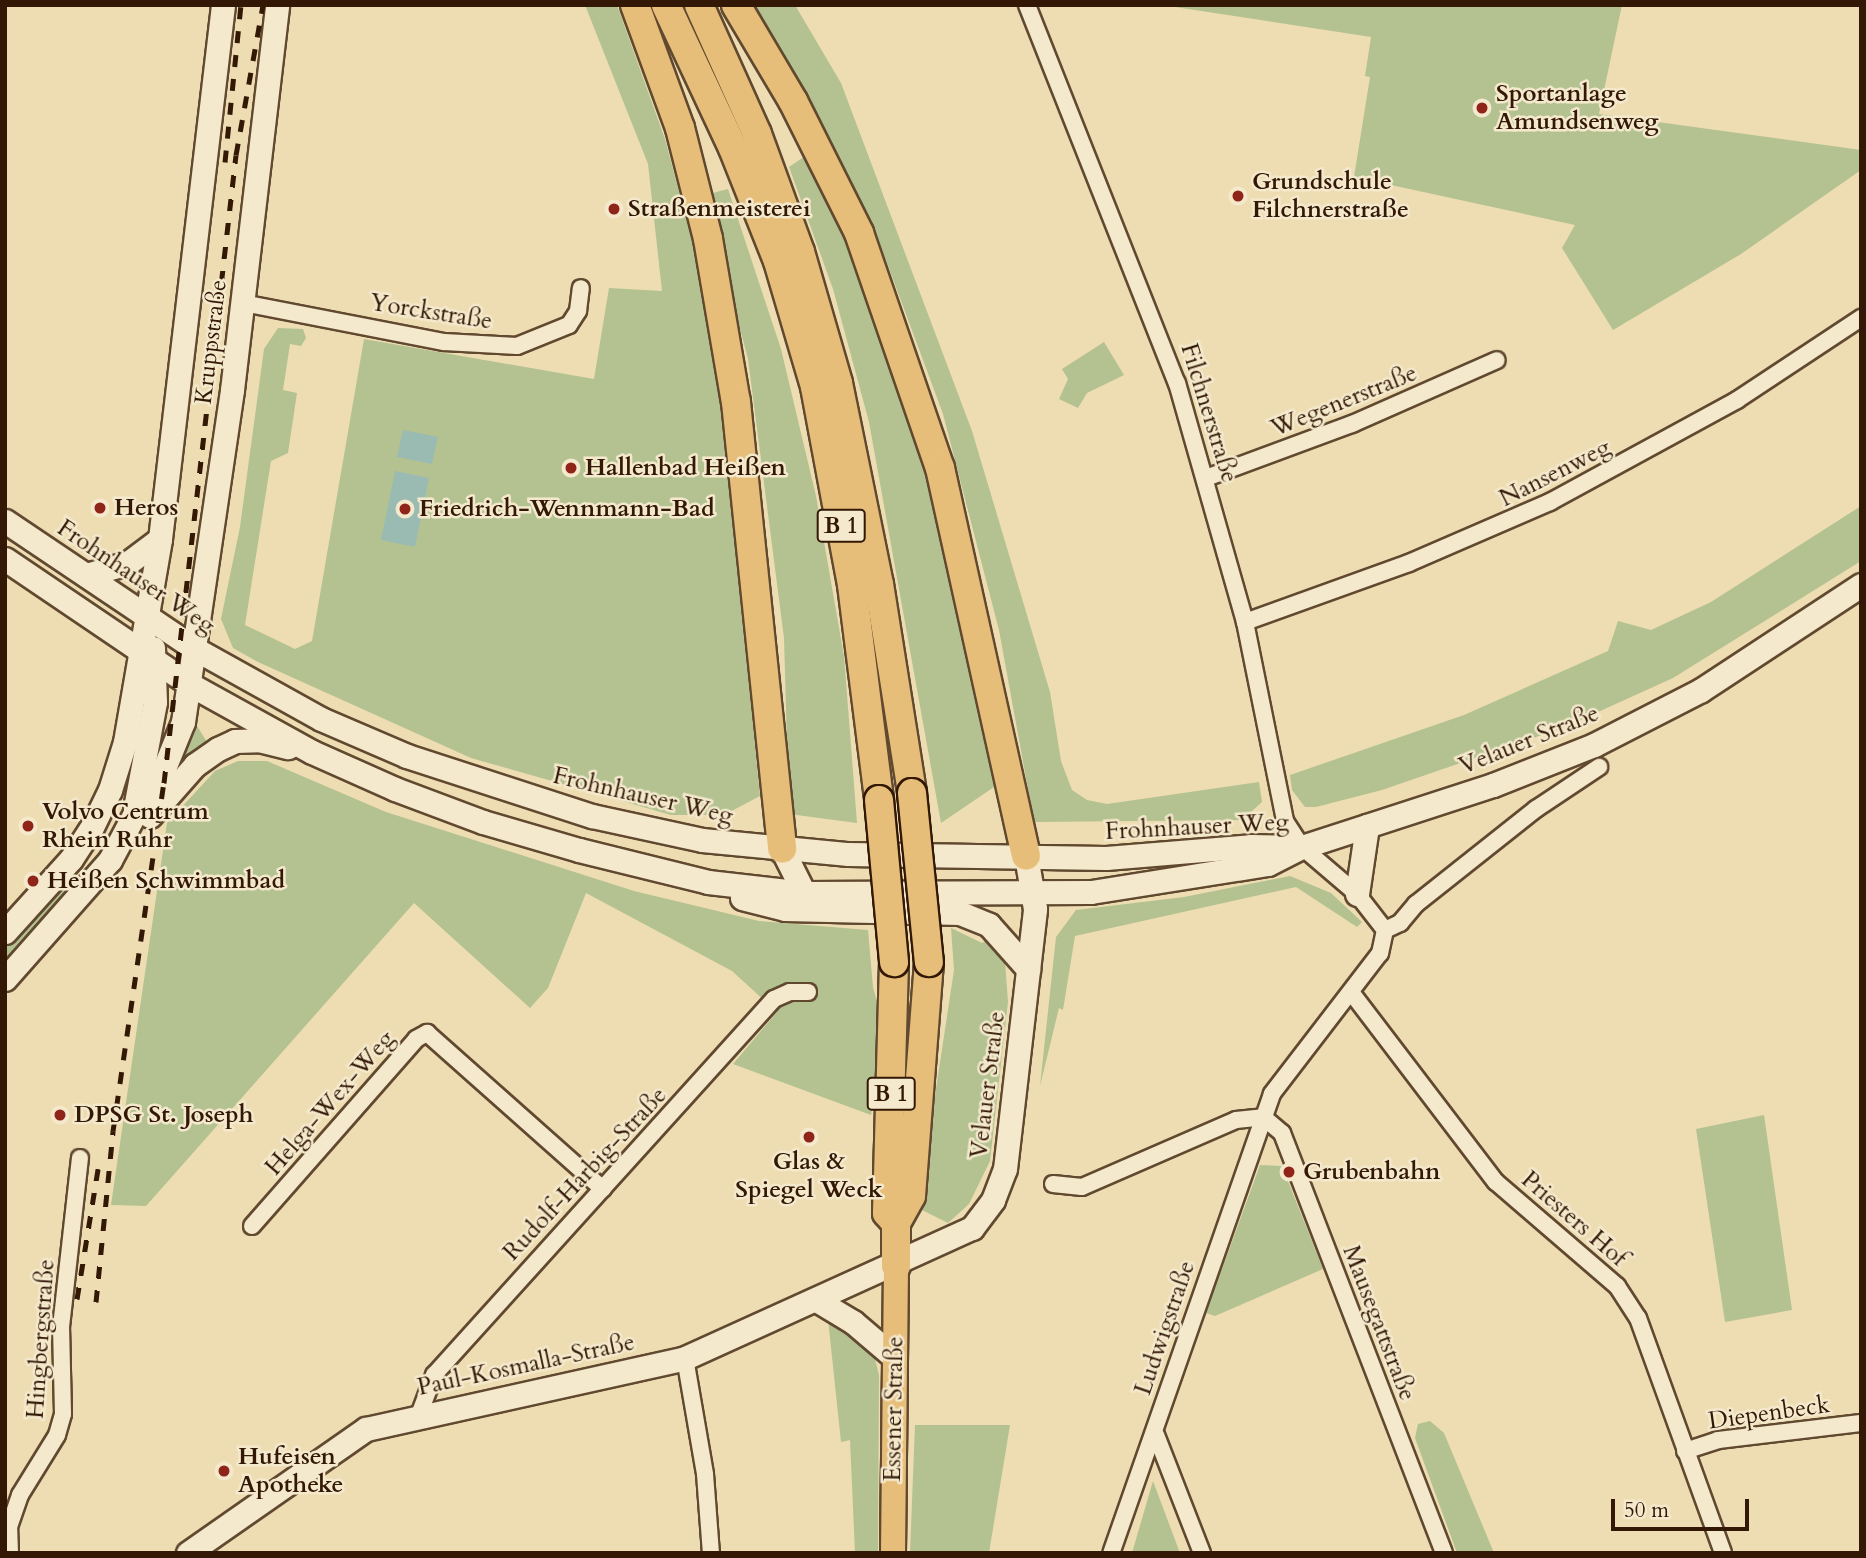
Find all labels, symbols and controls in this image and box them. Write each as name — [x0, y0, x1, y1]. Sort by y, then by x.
place label: Sportanlage Amundsenweg — [1496, 80, 1659, 136]
marker: Sportanlage Amundsenweg — [1474, 100, 1490, 116]
place label: Grundschule Filchnerstraße — [1252, 168, 1409, 224]
marker: Grundschule Filchnerstraße — [1230, 188, 1246, 204]
place label: Straßenmeisterei — [628, 195, 811, 223]
marker: Straßenmeisterei — [606, 201, 622, 217]
street label: Kruppstraße — [189, 278, 233, 406]
street label: Yorckstraße — [368, 288, 494, 336]
street label: Filchnerstraße — [1174, 340, 1244, 486]
street label: Wegenerstraße — [1267, 359, 1421, 443]
street label: Nansenweg — [1495, 433, 1615, 513]
place label: Hallenbad Heißen — [585, 454, 786, 482]
marker: Hallenbad Heißen — [563, 460, 579, 476]
place label: Heros — [114, 494, 178, 522]
place label: Friedrich-Wennmann-Bad — [419, 495, 715, 523]
marker: Heros — [92, 500, 108, 516]
marker: Friedrich-Wennmann-Bad — [397, 501, 413, 517]
road number: B 1 — [816, 506, 866, 546]
street label: Frohnhauser Weg — [52, 514, 220, 640]
street label: Velauer Straße — [1455, 699, 1603, 781]
street label: Frohnhauser Weg — [550, 761, 736, 831]
place label: Volvo Centrum Rhein Ruhr — [42, 798, 209, 854]
street label: Frohnhauser Weg — [1104, 808, 1290, 846]
marker: Volvo Centrum Rhein Ruhr — [20, 818, 36, 834]
place label: Heißen Schwimmbad — [47, 867, 285, 895]
marker: Heißen Schwimmbad — [25, 873, 41, 889]
street label: Velauer Straße — [965, 1010, 1011, 1160]
street label: Helga-Wex-Weg — [259, 1025, 401, 1181]
road number: B 1 — [866, 1074, 916, 1114]
street label: Rudolf-Harbig-Straße — [497, 1081, 673, 1267]
place label: DPSG St. Joseph — [74, 1101, 254, 1129]
marker: DPSG St. Joseph — [52, 1107, 68, 1123]
marker: Glas & Spiegel Weck — [801, 1129, 817, 1145]
place label: Glas & Spiegel Weck — [735, 1148, 883, 1204]
place label: Grubenbahn — [1303, 1158, 1441, 1186]
marker: Grubenbahn — [1281, 1164, 1297, 1180]
street label: Priesters Hof — [1515, 1165, 1633, 1273]
street label: Mausegattstraße — [1336, 1241, 1422, 1405]
street label: Ludwigstraße — [1129, 1257, 1201, 1399]
street label: Hingbergstraße — [21, 1258, 61, 1420]
street label: Paul-Kosmalla-Straße — [415, 1328, 637, 1402]
street label: Essener Straße — [878, 1336, 910, 1482]
street label: Diepenbeck — [1707, 1390, 1831, 1436]
place label: Hufeisen Apotheke — [238, 1443, 343, 1499]
marker: Hufeisen Apotheke — [216, 1463, 232, 1479]
scale bar — [1614, 1484, 1752, 1528]
text: 50 m — [1624, 1496, 1669, 1525]

